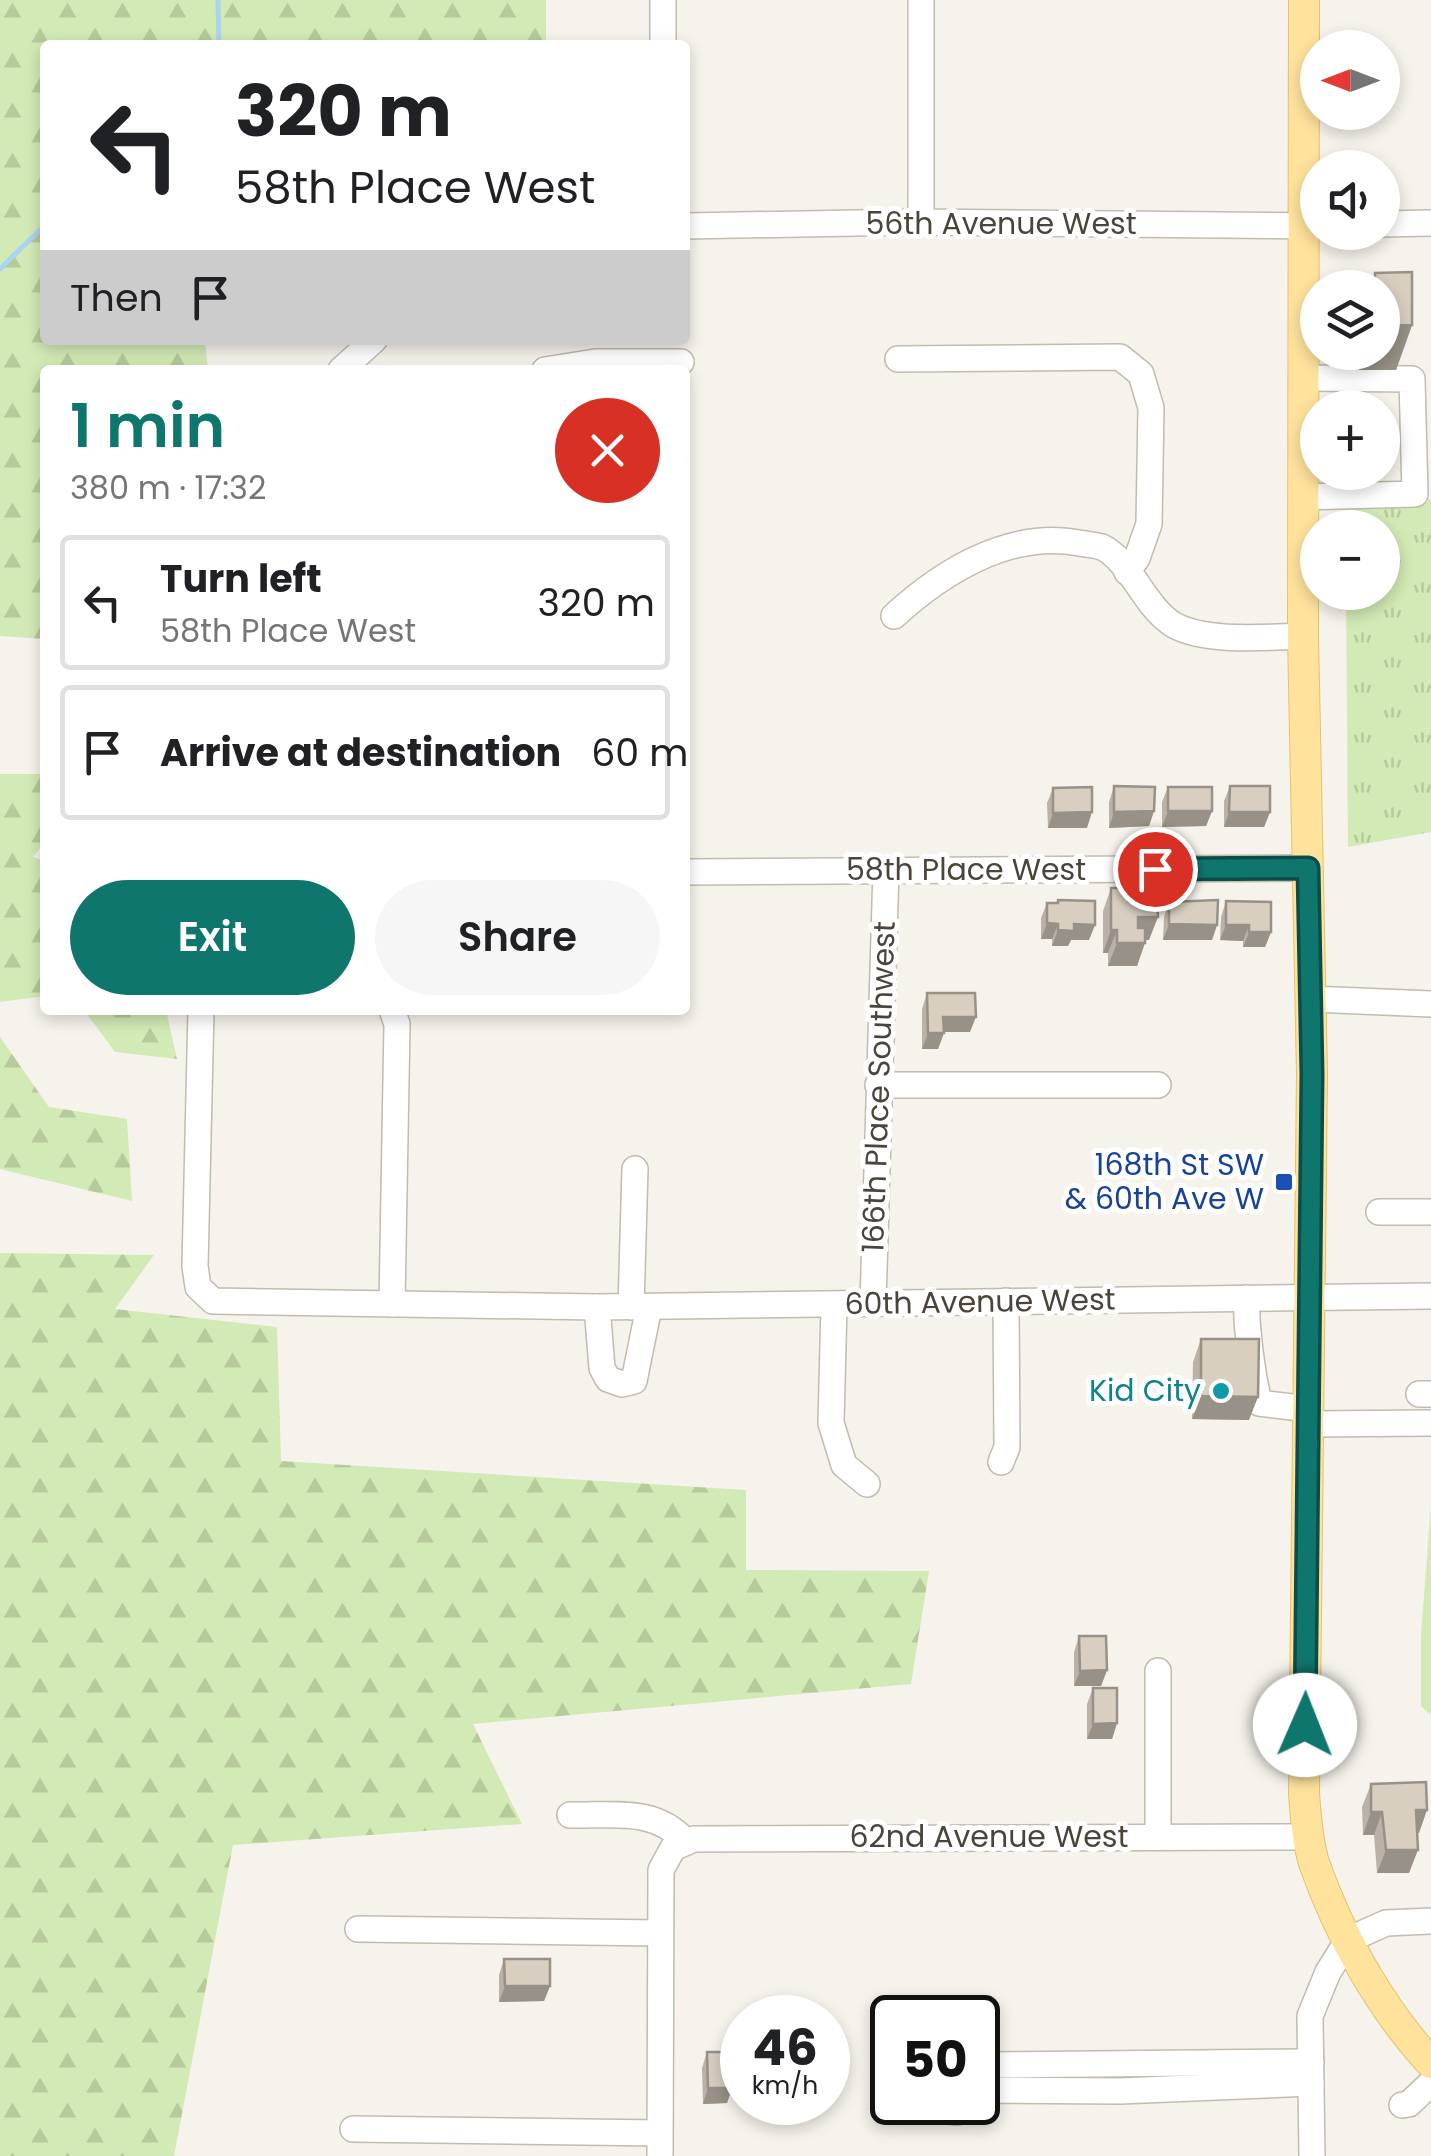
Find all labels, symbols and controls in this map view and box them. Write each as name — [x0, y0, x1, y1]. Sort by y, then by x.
north arrow — [1300, 30, 1400, 130]
map controls — [1300, 30, 1400, 610]
text: 320 m — [235, 62, 452, 161]
icon: left — [70, 80, 200, 210]
button: sound — [1300, 150, 1400, 250]
text: 58th Place West — [235, 156, 595, 219]
street label: 56th Avenue West — [865, 202, 1137, 245]
icon: arrive — [183, 270, 238, 325]
button: layers — [1300, 270, 1400, 370]
text: Then — [70, 271, 163, 324]
text: 1 min — [70, 384, 225, 468]
button: + — [1300, 390, 1400, 490]
button: close — [555, 398, 660, 503]
text: 380 m · 17:32 — [70, 465, 266, 510]
button: − — [1300, 510, 1400, 610]
text: Turn left — [160, 552, 322, 605]
icon: left — [75, 575, 130, 630]
text: 320 m — [538, 576, 655, 629]
text: 58th Place West — [160, 608, 416, 653]
icon: arrive — [75, 725, 130, 780]
text: Arrive at destination — [160, 726, 561, 779]
text: 60 m — [591, 726, 689, 779]
pin — [1113, 827, 1198, 912]
icon: arrive — [1128, 842, 1183, 897]
street label: 58th Place West — [846, 848, 1086, 891]
button: Exit — [70, 880, 355, 995]
button: Share — [375, 880, 660, 995]
street label: 166th Place Southwest — [851, 921, 906, 1253]
place label: 168th St SW & 60th Ave W — [1065, 1143, 1264, 1220]
marker: 168th St SW & 60th Ave W — [1273, 1171, 1295, 1193]
street label: 60th Avenue West — [844, 1278, 1116, 1325]
place label: Kid City — [1089, 1369, 1201, 1412]
marker: Kid City — [1210, 1380, 1232, 1402]
position arrow — [1253, 1673, 1357, 1777]
street label: 62nd Avenue West — [850, 1815, 1128, 1858]
speed limit sign: 50 — [870, 1995, 1000, 2125]
text: 46 — [752, 2012, 818, 2083]
text: km/h — [752, 2068, 818, 2103]

